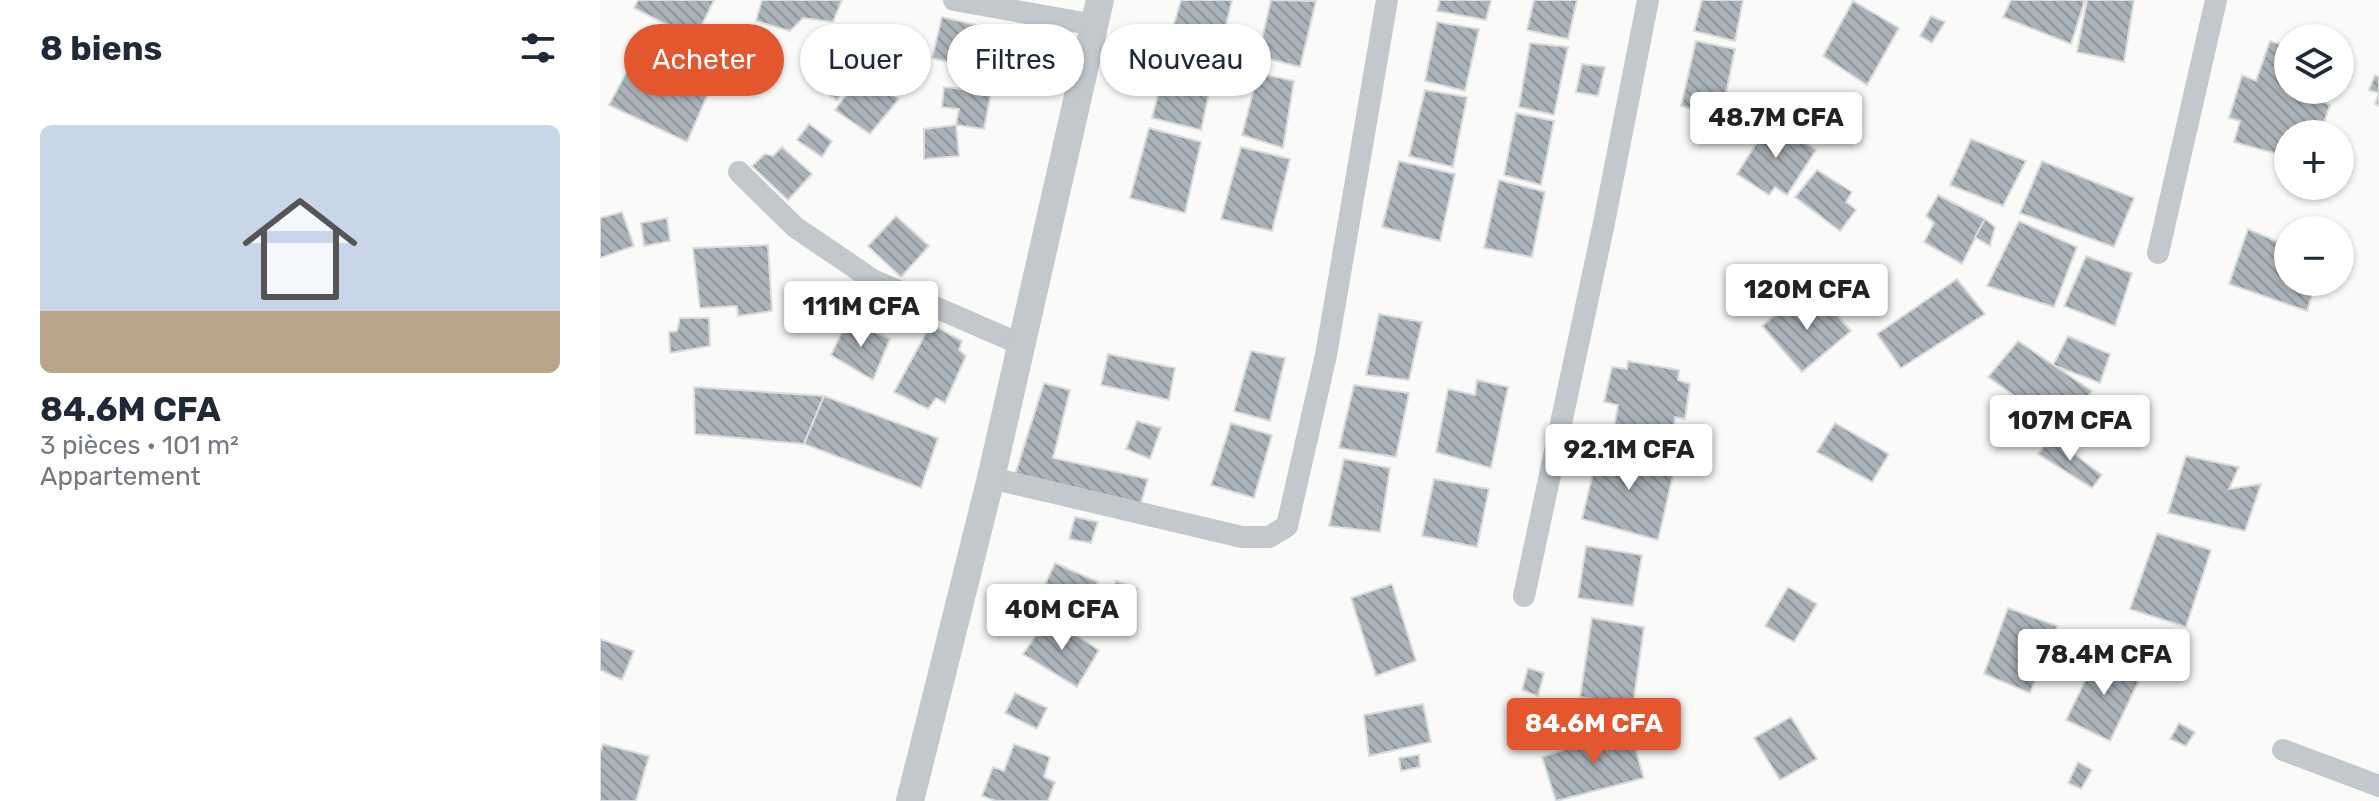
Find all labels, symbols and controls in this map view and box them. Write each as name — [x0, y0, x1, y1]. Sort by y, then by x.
chip: Acheter — [624, 24, 784, 96]
chip: Louer — [800, 24, 931, 96]
chip: Filtres — [947, 24, 1084, 96]
chip: Nouveau — [1100, 24, 1271, 96]
map controls — [2274, 24, 2354, 296]
button: layers — [2274, 24, 2354, 104]
icon: filters — [516, 26, 560, 70]
text: 8 biens — [40, 28, 162, 69]
pin: 48.7M CFA — [1684, 92, 1868, 160]
text: 48.7M CFA — [1708, 102, 1844, 133]
button: + — [2274, 120, 2354, 200]
icon: home — [228, 177, 372, 321]
button: − — [2274, 216, 2354, 296]
pin: 120M CFA — [1724, 264, 1890, 332]
text: 120M CFA — [1744, 274, 1870, 305]
pin: 111M CFA — [778, 281, 944, 349]
text: 111M CFA — [802, 291, 920, 322]
text: 84.6M CFA — [40, 389, 221, 430]
pin: 107M CFA — [1987, 395, 2153, 463]
text: 107M CFA — [2008, 405, 2132, 436]
pin: 92.1M CFA — [1537, 424, 1721, 492]
text: 3 pièces · 101 m² — [40, 430, 239, 461]
text: 92.1M CFA — [1563, 434, 1695, 465]
text: Appartement — [40, 461, 201, 492]
pin: 40M CFA — [988, 584, 1136, 652]
text: 40M CFA — [1005, 594, 1119, 625]
pin: 78.4M CFA — [2012, 629, 2196, 697]
text: 78.4M CFA — [2036, 639, 2172, 670]
pin: 84.6M CFA — [1502, 698, 1686, 766]
text: 84.6M CFA — [1525, 708, 1663, 739]

